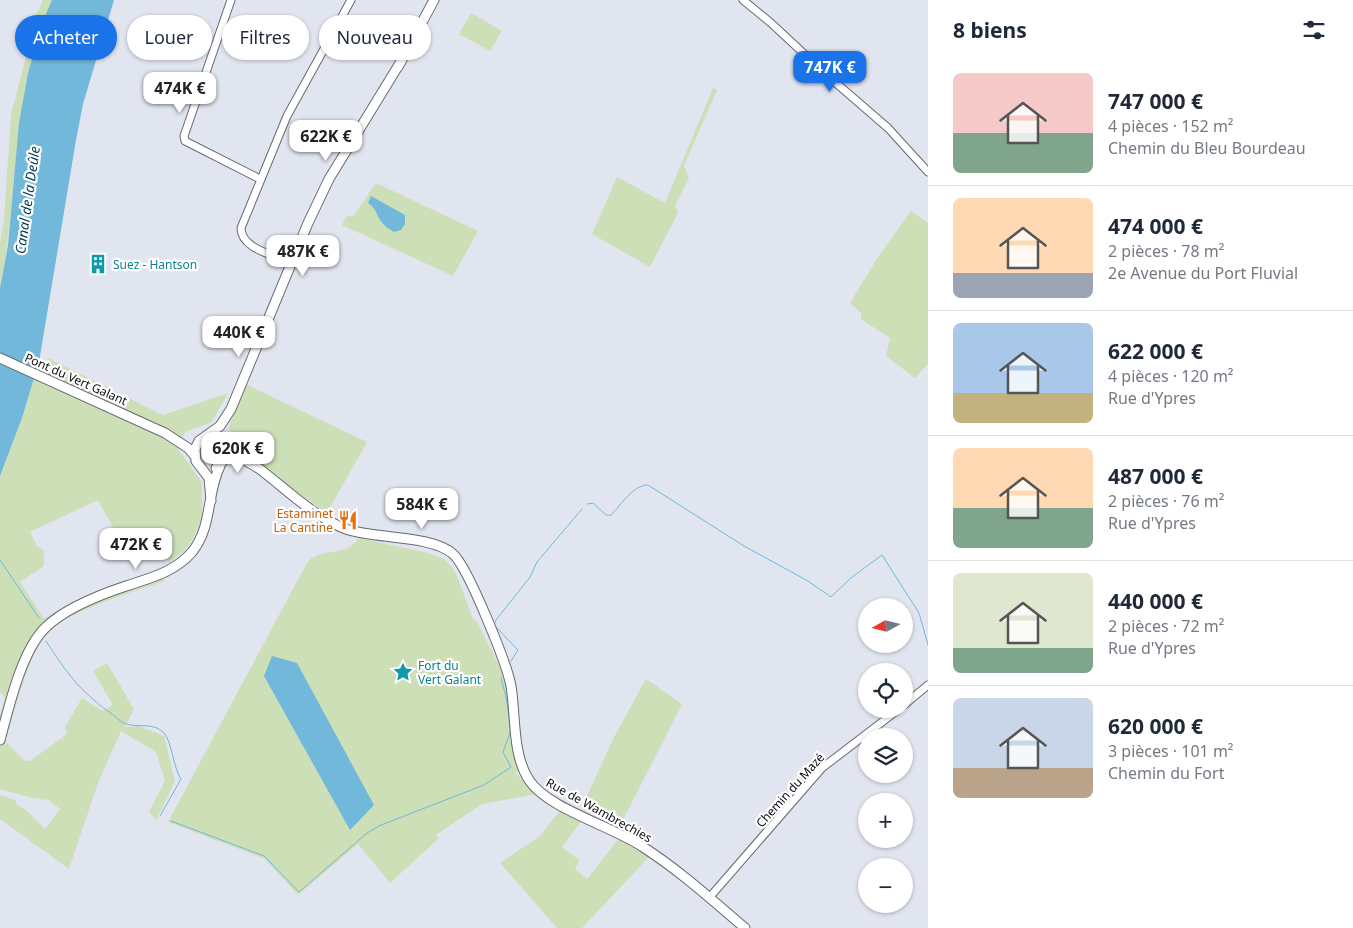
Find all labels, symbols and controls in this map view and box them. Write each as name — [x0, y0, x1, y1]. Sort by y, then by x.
chip: Acheter — [15, 15, 117, 60]
chip: Louer — [127, 15, 212, 60]
chip: Filtres — [222, 15, 309, 60]
chip: Nouveau — [319, 15, 431, 60]
text: 8 biens — [953, 16, 1027, 44]
icon: filters — [1300, 16, 1328, 44]
pin: 747K € — [789, 51, 871, 93]
text: 747K € — [804, 56, 856, 78]
pin: 474K € — [139, 72, 221, 114]
text: 474K € — [154, 77, 206, 99]
text: 747 000 € — [1108, 87, 1203, 115]
icon: home — [993, 93, 1053, 153]
text: 4 pièces · 152 m² — [1108, 115, 1233, 137]
pin: 622K € — [285, 120, 367, 162]
text: 622K € — [300, 125, 352, 147]
text: Chemin du Bleu Bourdeau — [1108, 137, 1306, 159]
water label: Canal de la Deûle — [10, 145, 44, 255]
text: 474 000 € — [1108, 212, 1203, 240]
icon: home — [993, 218, 1053, 278]
pin: 487K € — [262, 234, 344, 277]
text: 487K € — [277, 240, 329, 262]
text: 2 pièces · 78 m² — [1108, 240, 1224, 262]
building icon: Suez - Hantson — [87, 253, 109, 275]
place label: Suez - Hantson — [113, 256, 197, 273]
text: 2e Avenue du Port Fluvial — [1108, 262, 1298, 284]
pin: 440K € — [198, 316, 280, 358]
text: 440K € — [213, 321, 265, 343]
text: 622 000 € — [1108, 337, 1203, 365]
icon: home — [993, 343, 1053, 403]
street label: Pont du Vert Galant — [22, 349, 131, 410]
text: 4 pièces · 120 m² — [1108, 365, 1233, 387]
text: Rue d'Ypres — [1108, 387, 1196, 409]
pin: 620K € — [197, 432, 279, 474]
text: 620K € — [212, 437, 264, 459]
text: 487 000 € — [1108, 462, 1203, 490]
icon: home — [993, 468, 1053, 528]
pin: 584K € — [381, 488, 463, 530]
text: 2 pièces · 76 m² — [1108, 490, 1224, 512]
text: 584K € — [396, 493, 448, 515]
place label: Estaminet La Cantine — [274, 505, 334, 536]
restaurant icon: Estaminet La Cantine — [337, 509, 359, 531]
text: Rue d'Ypres — [1108, 512, 1196, 534]
pin: 472K € — [95, 528, 177, 570]
text: 472K € — [110, 533, 162, 555]
text: 440 000 € — [1108, 587, 1203, 615]
icon: home — [993, 593, 1053, 653]
north arrow — [858, 598, 912, 652]
map controls — [858, 598, 913, 913]
text: 2 pièces · 72 m² — [1108, 615, 1224, 637]
text: Rue d'Ypres — [1108, 637, 1196, 659]
place label: Fort du Vert Galant — [418, 657, 482, 688]
place icon: Fort du Vert Galant — [392, 661, 414, 683]
button: locate — [858, 663, 913, 718]
text: 620 000 € — [1108, 712, 1203, 740]
icon: home — [993, 718, 1053, 778]
button: layers — [858, 728, 913, 783]
text: 3 pièces · 101 m² — [1108, 740, 1233, 762]
street label: Chemin du Mazé — [752, 749, 828, 831]
text: Chemin du Fort — [1108, 762, 1224, 784]
street label: Rue de Wambrechies — [543, 774, 655, 846]
button: + — [858, 793, 913, 848]
button: − — [858, 858, 913, 913]

